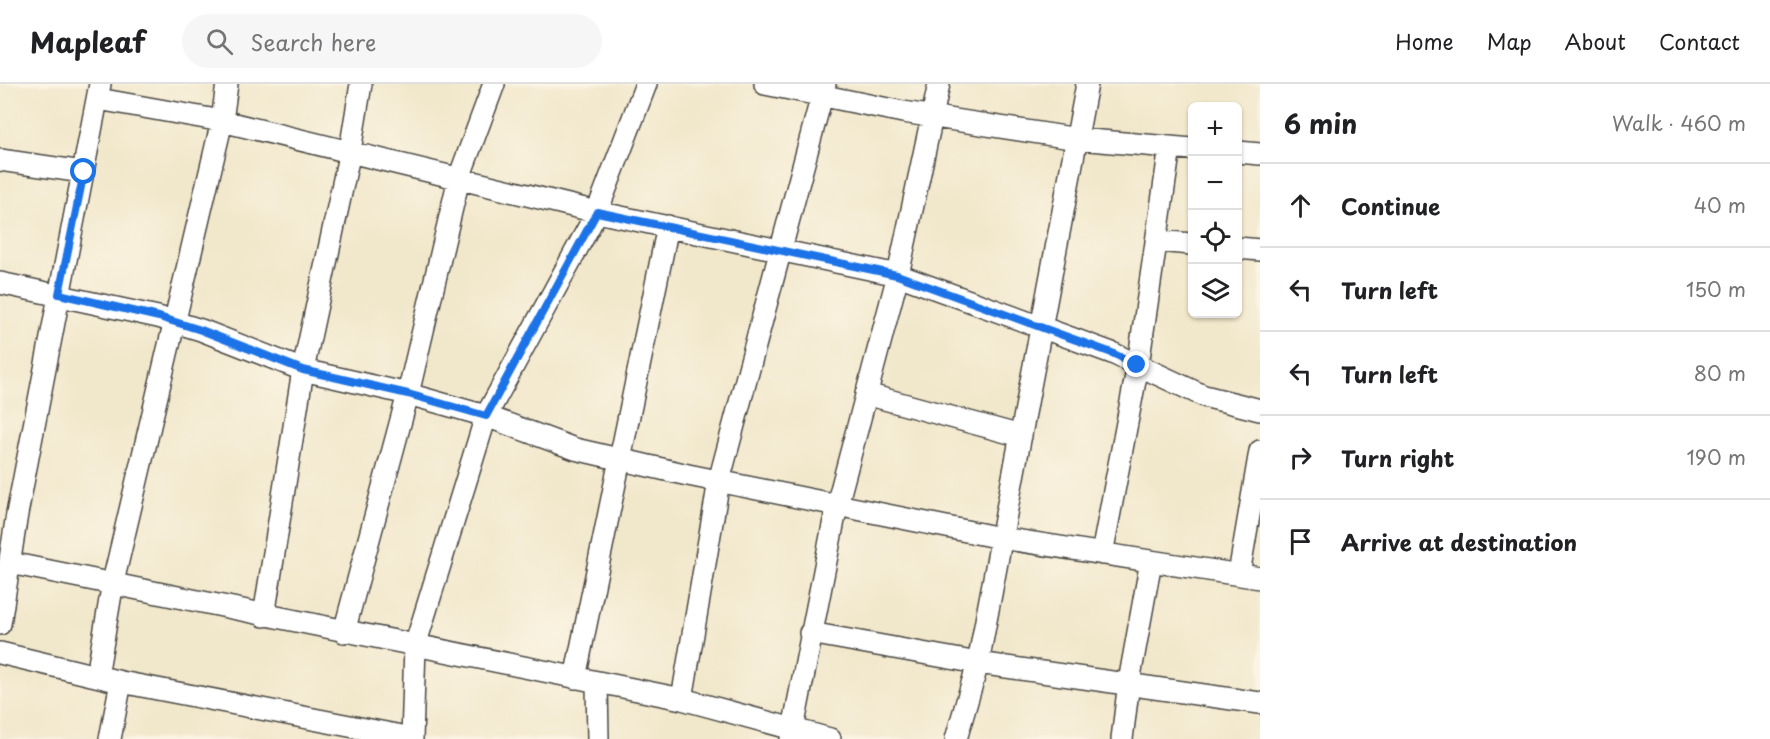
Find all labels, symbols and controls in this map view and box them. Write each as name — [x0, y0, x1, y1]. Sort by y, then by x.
search box — [182, 14, 602, 68]
text: Mapleaf — [30, 20, 146, 63]
icon: search — [203, 25, 236, 58]
text: Search here — [251, 25, 376, 58]
text: Home — [1395, 25, 1454, 57]
text: Map — [1487, 25, 1532, 57]
text: About — [1565, 25, 1626, 57]
text: Contact — [1659, 25, 1740, 57]
map controls — [1188, 102, 1242, 318]
button: + — [1188, 102, 1242, 156]
text: 6 min — [1284, 104, 1357, 143]
text: Walk · 460 m — [1612, 108, 1746, 138]
button: − — [1188, 156, 1242, 210]
route start — [70, 158, 96, 184]
icon: ahead — [1284, 189, 1317, 222]
text: Continue — [1341, 189, 1440, 222]
text: 40 m — [1694, 190, 1746, 220]
button: locate — [1188, 210, 1242, 264]
button: layers — [1188, 264, 1242, 318]
icon: left — [1284, 273, 1317, 306]
text: Turn left — [1341, 273, 1438, 306]
text: 150 m — [1686, 274, 1746, 304]
route end — [1123, 351, 1149, 377]
icon: left — [1284, 357, 1317, 390]
text: Turn left — [1341, 357, 1438, 390]
text: 80 m — [1694, 358, 1746, 388]
icon: right — [1284, 441, 1317, 474]
text: Turn right — [1341, 441, 1454, 474]
text: 190 m — [1687, 442, 1746, 472]
icon: arrive — [1284, 525, 1317, 558]
text: Arrive at destination — [1341, 525, 1577, 558]

